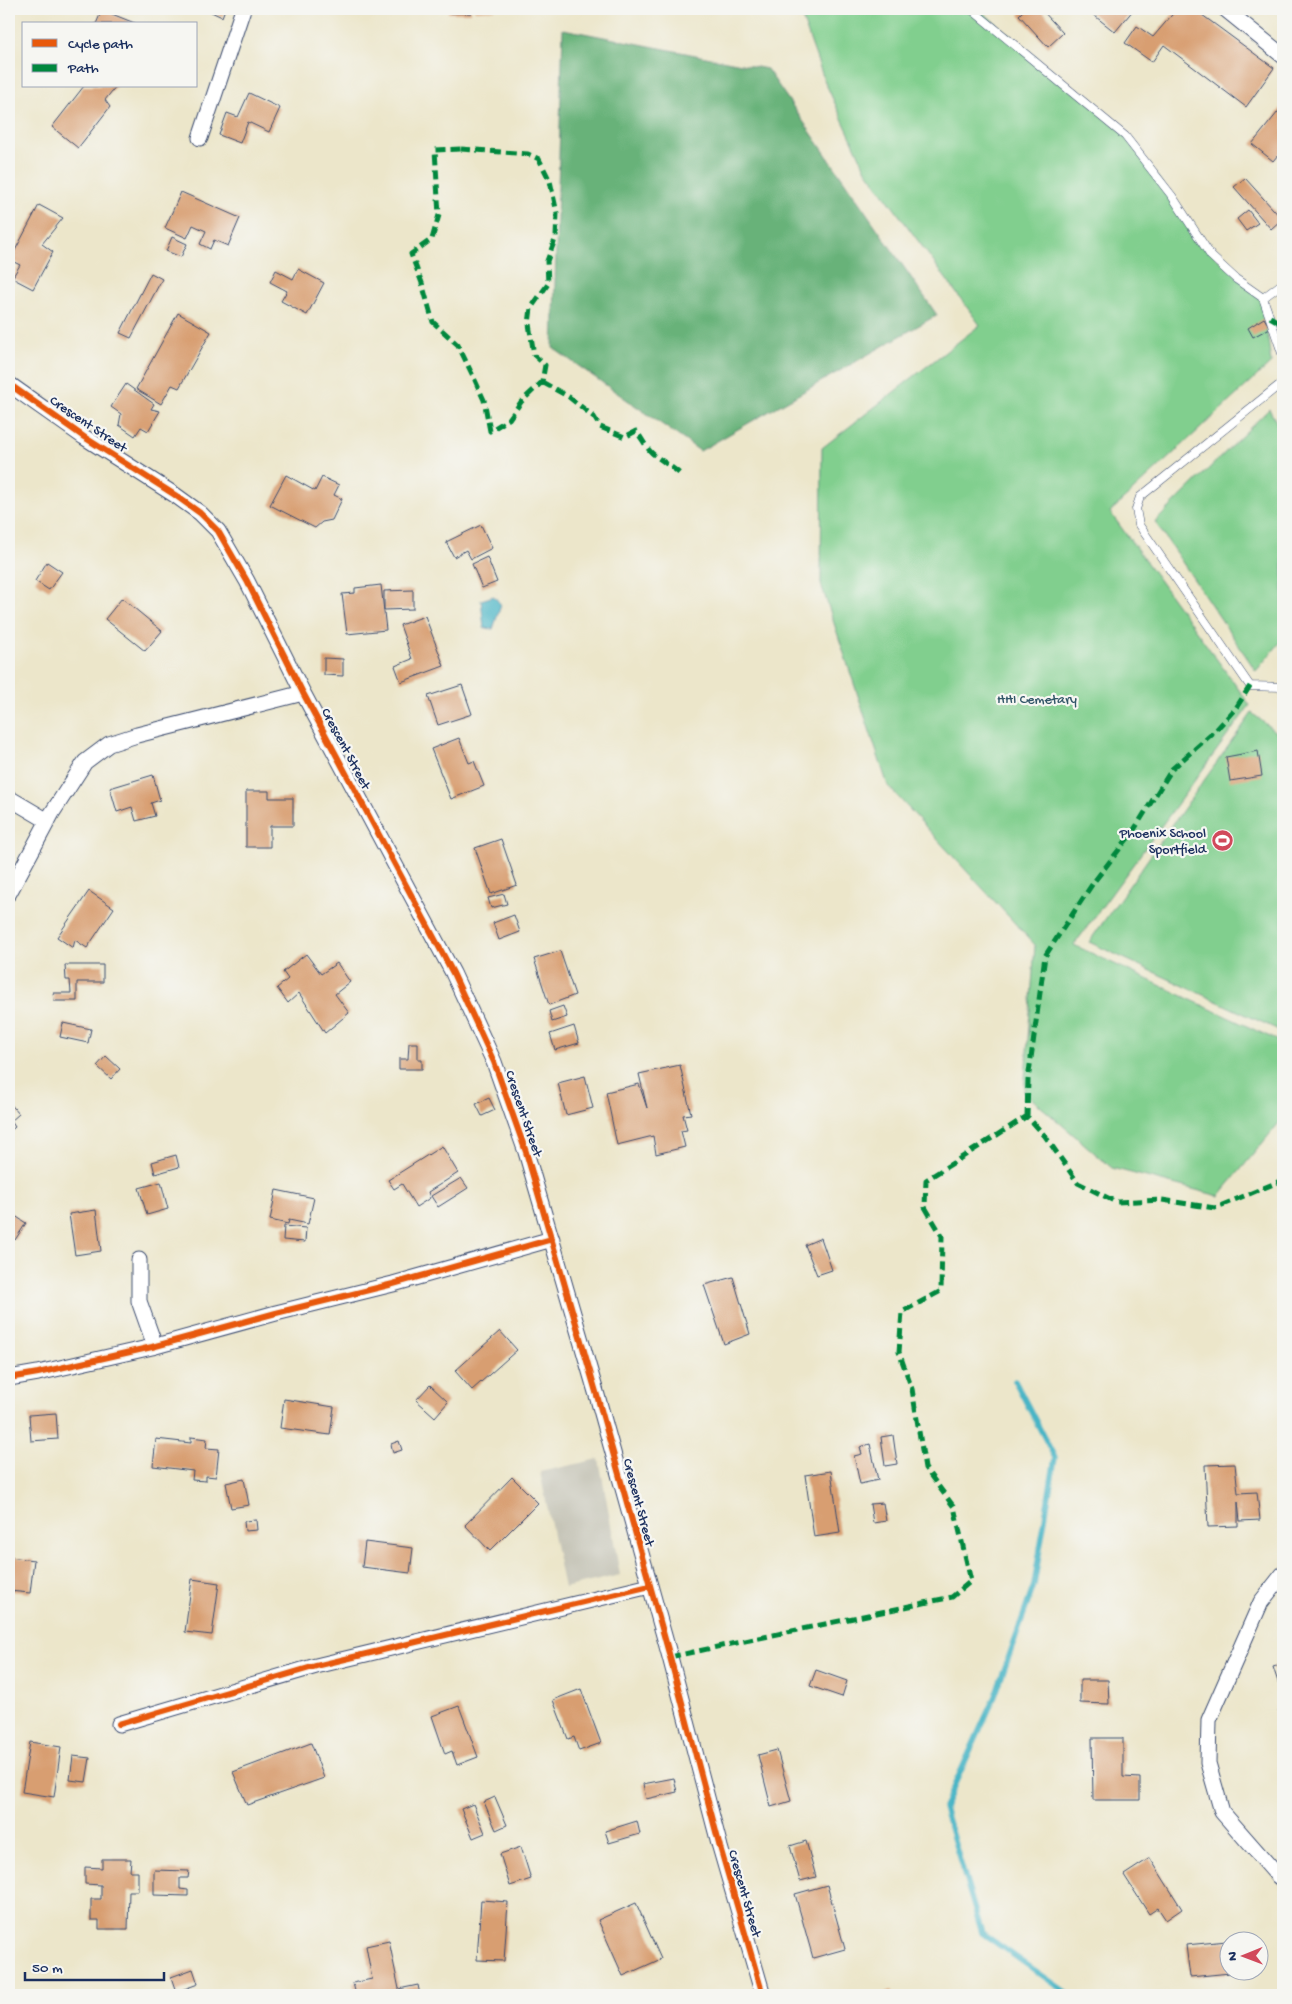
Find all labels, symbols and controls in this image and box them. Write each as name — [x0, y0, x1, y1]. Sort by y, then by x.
legend — [22, 22, 198, 88]
text: Cycle path — [68, 36, 133, 54]
text: Path — [67, 60, 99, 78]
street label: Crescent Street — [46, 393, 131, 458]
park label: HHI Cemetary — [997, 692, 1077, 709]
street label: Crescent Street — [316, 705, 374, 794]
place label: Phoenix School Sportfield — [1119, 826, 1208, 859]
sports icon: Phoenix School Sportfield — [1210, 828, 1234, 852]
street label: Crescent Street — [500, 1069, 546, 1160]
street label: Crescent Street — [618, 1457, 658, 1550]
street label: Crescent Street — [723, 1848, 765, 1940]
north arrow — [1220, 1932, 1270, 1982]
scale bar — [25, 1949, 164, 1981]
text: N — [1225, 1951, 1242, 1961]
text: 50 m — [32, 1960, 63, 1978]

